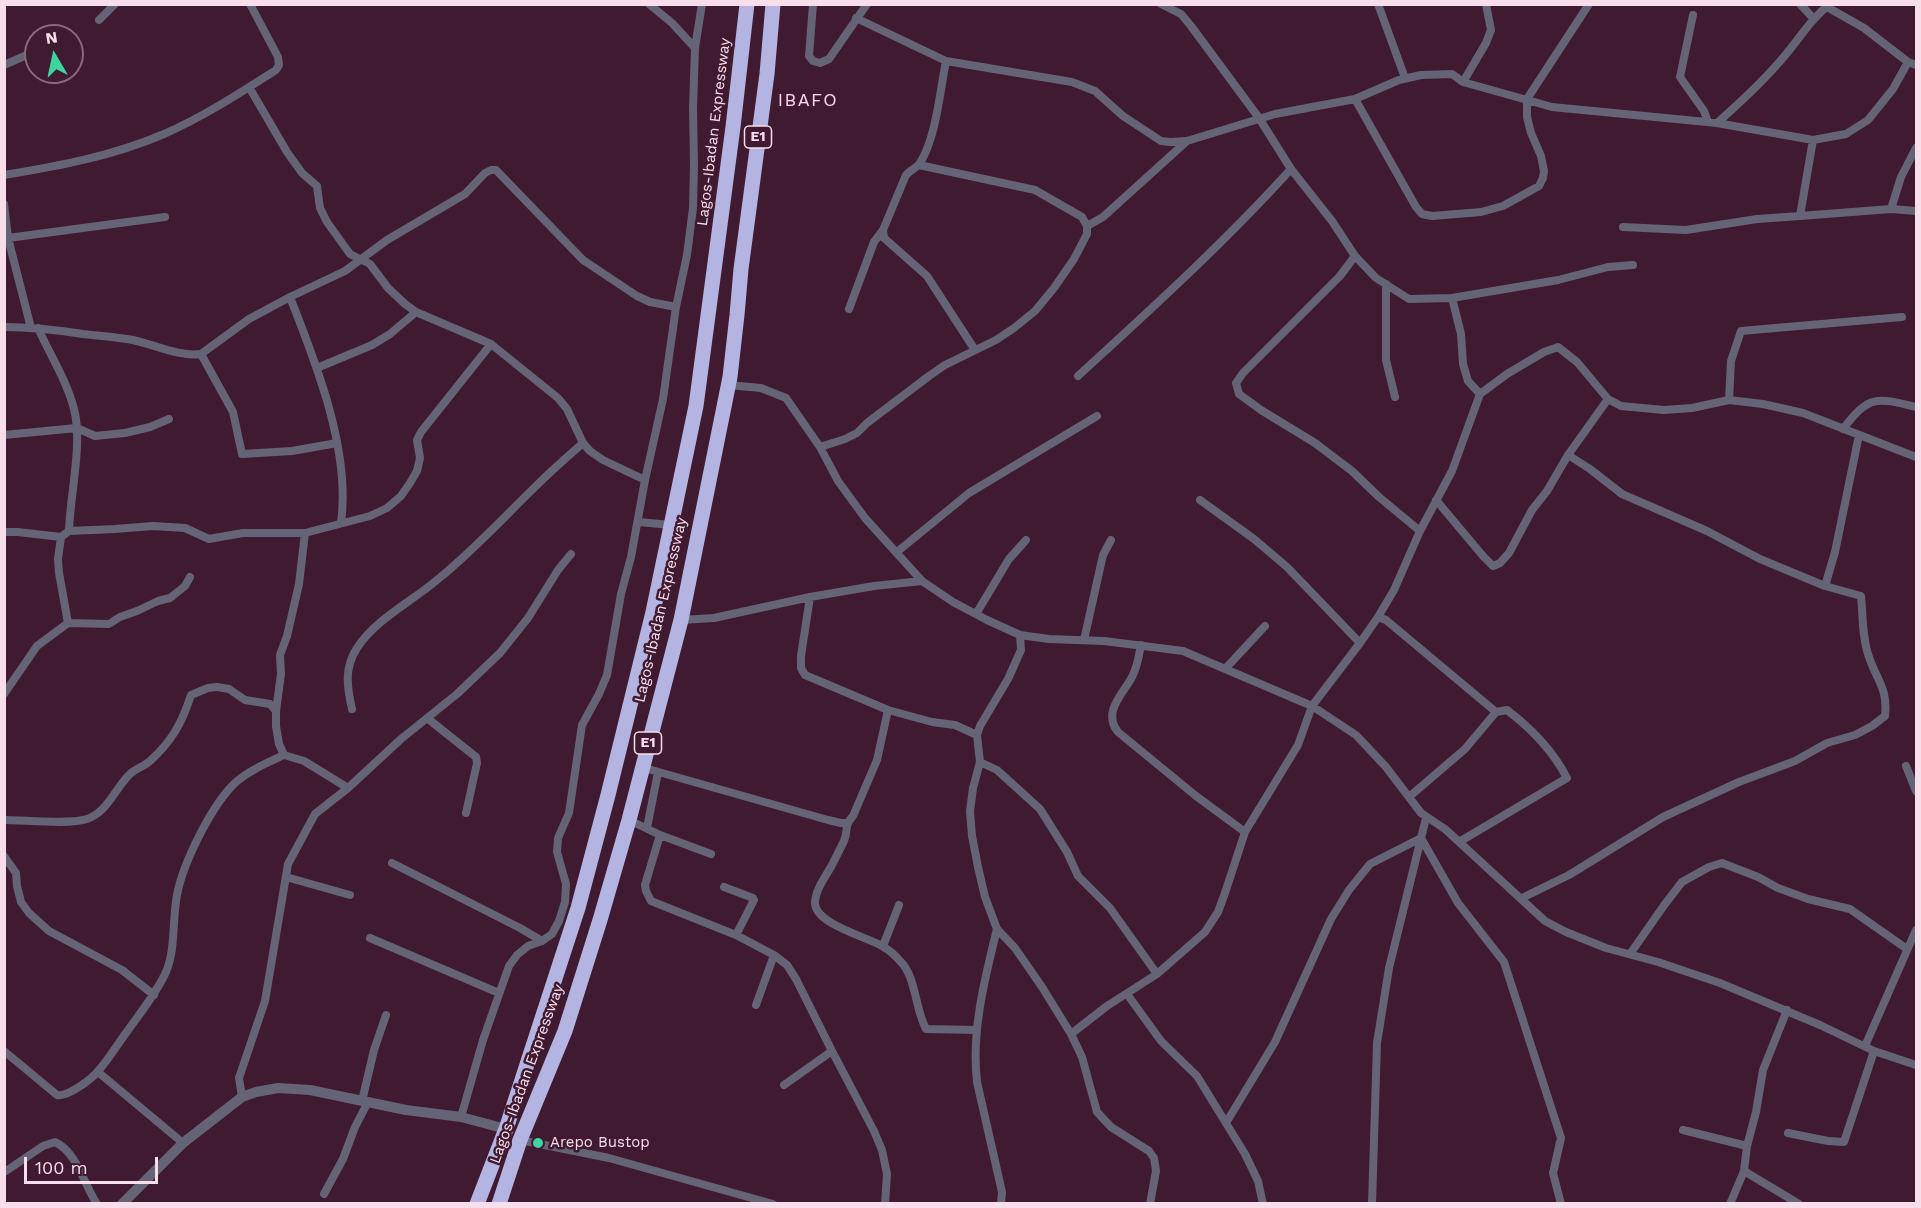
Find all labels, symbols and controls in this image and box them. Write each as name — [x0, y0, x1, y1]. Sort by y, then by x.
north arrow — [24, 24, 84, 84]
text: N — [44, 27, 59, 48]
street label: Lagos-Ibadan Expressway — [694, 37, 734, 227]
district label: IBAFO — [778, 90, 838, 112]
road number: E1 — [744, 126, 771, 148]
street label: Lagos-Ibadan Expressway — [631, 516, 691, 704]
road number: E1 — [634, 732, 662, 754]
street label: Lagos-Ibadan Expressway — [486, 982, 568, 1166]
place label: Arepo Bustop — [550, 1134, 650, 1152]
marker: Arepo Bustop — [531, 1136, 545, 1150]
scale bar — [27, 1145, 160, 1183]
text: 100 m — [35, 1157, 88, 1178]

